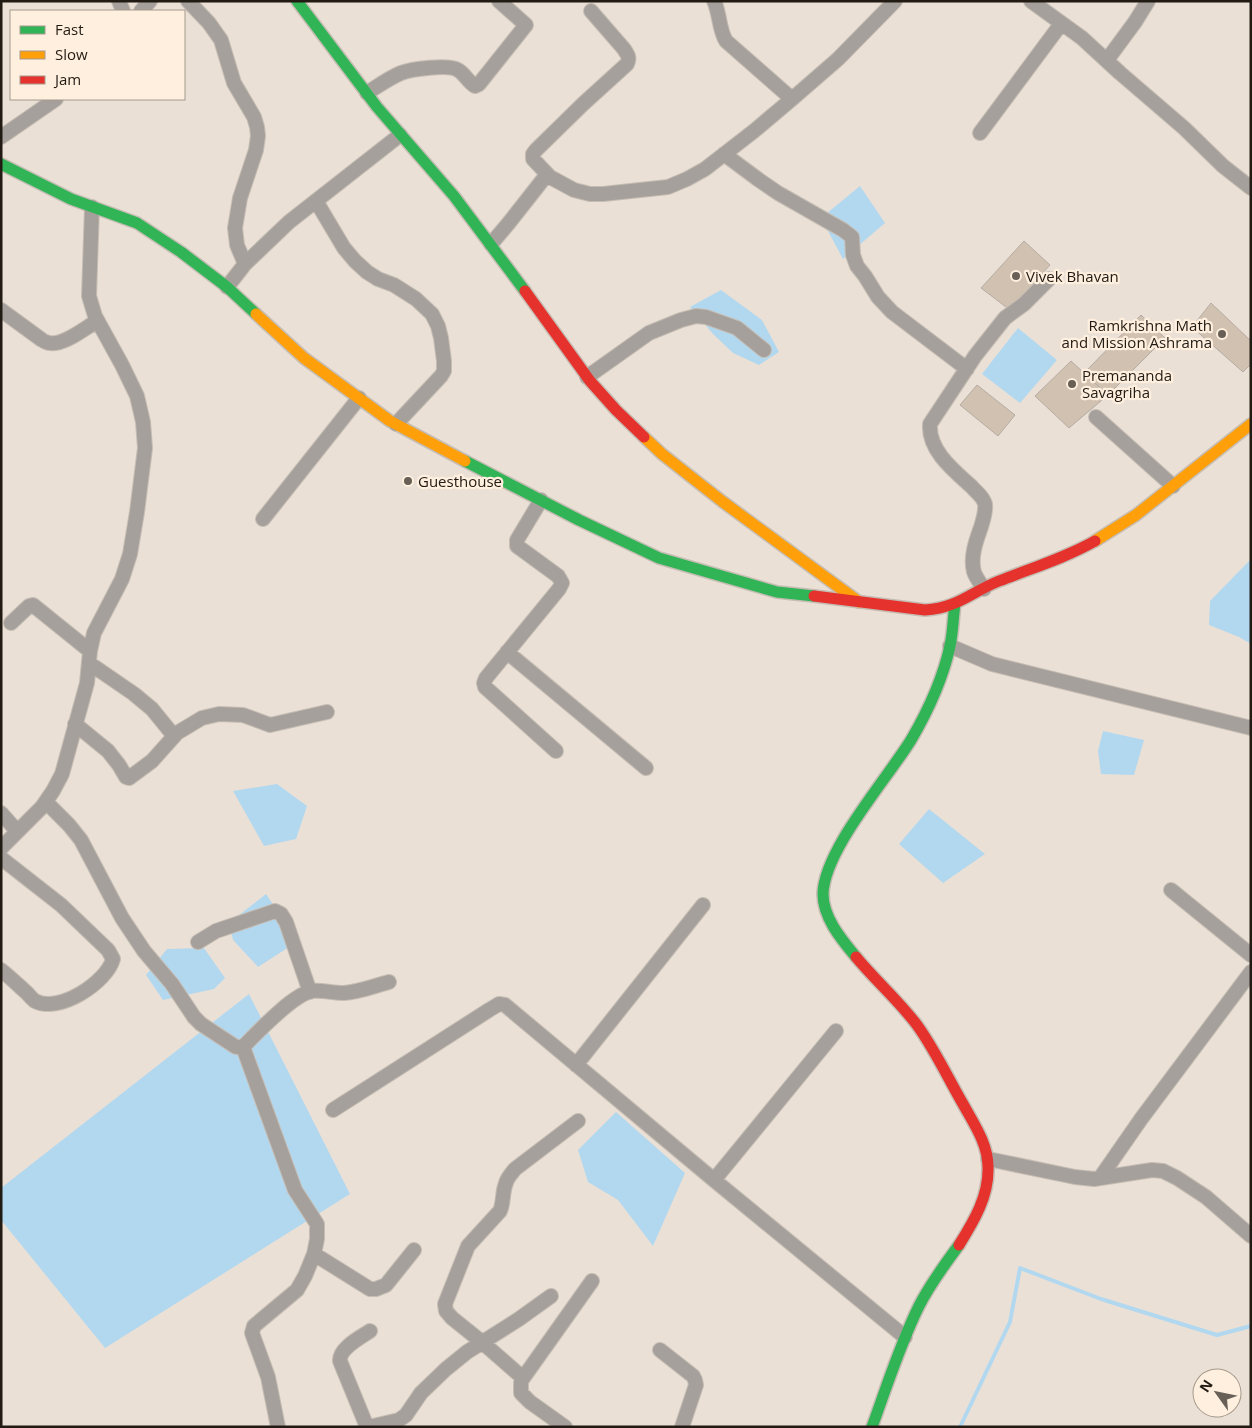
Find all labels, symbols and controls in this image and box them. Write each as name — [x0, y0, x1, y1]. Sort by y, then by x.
legend — [10, 10, 185, 100]
text: Fast — [55, 19, 84, 39]
text: Slow — [55, 44, 88, 64]
text: Jam — [53, 69, 81, 89]
place label: Vivek Bhavan — [1026, 266, 1119, 286]
marker: Vivek Bhavan — [1010, 270, 1022, 282]
place label: Ramkrishna Math and Mission Ashrama — [1061, 315, 1212, 352]
marker: Ramkrishna Math and Mission Ashrama — [1216, 328, 1228, 340]
place label: Premananda Savagriha — [1082, 365, 1172, 402]
marker: Premananda Savagriha — [1066, 378, 1078, 390]
place label: Guesthouse — [418, 471, 502, 491]
marker: Guesthouse — [402, 475, 414, 487]
north arrow — [1192, 1368, 1242, 1418]
text: N — [1195, 1376, 1217, 1396]

